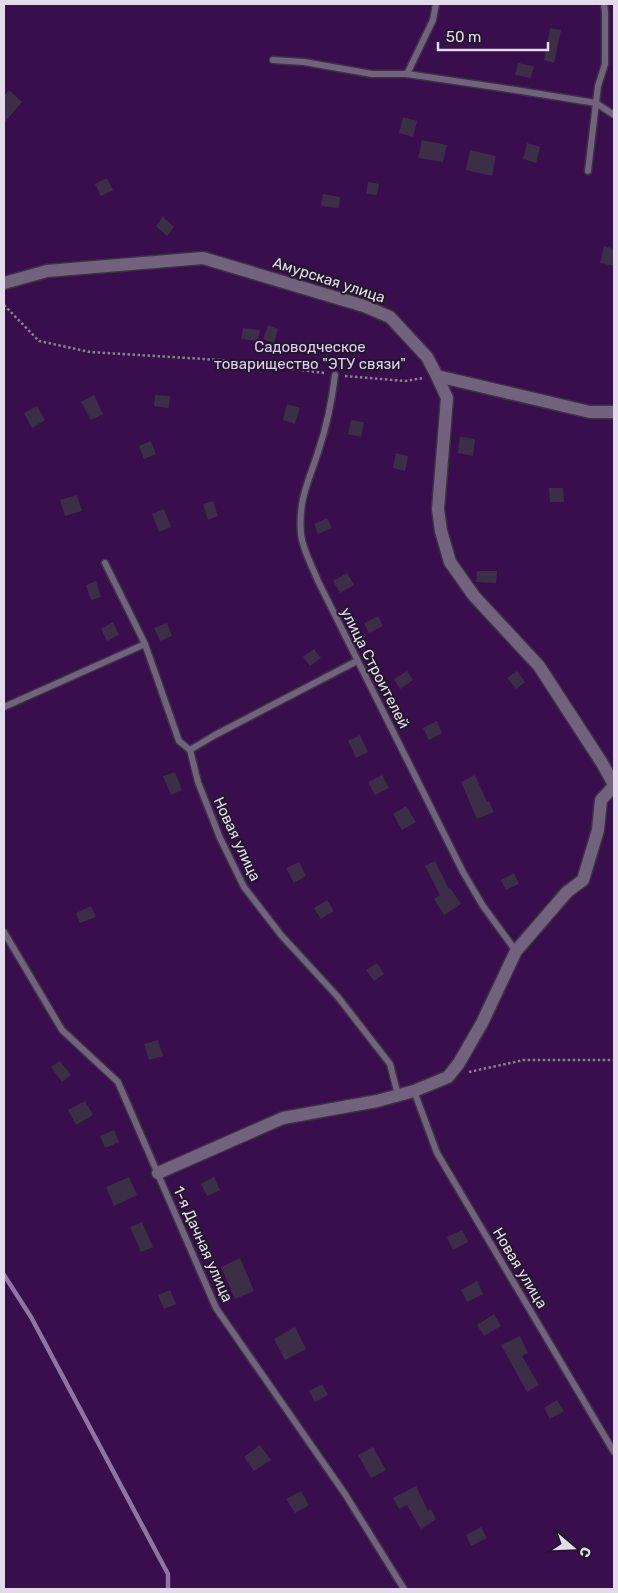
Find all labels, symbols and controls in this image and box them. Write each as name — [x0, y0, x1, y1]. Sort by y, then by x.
scale bar — [438, 20, 548, 52]
text: 50 m — [446, 28, 481, 46]
street label: Амурская улица — [271, 253, 387, 307]
park label: Садоводческое товарищество "ЭТУ связи" — [214, 338, 406, 373]
street label: улица Строителей — [337, 604, 413, 732]
street label: Новая улица — [210, 794, 264, 884]
street label: 1-я Дачная улица — [169, 1183, 237, 1305]
street label: Новая улица — [489, 1224, 551, 1312]
north arrow — [548, 1523, 598, 1573]
text: С — [575, 1545, 594, 1560]

